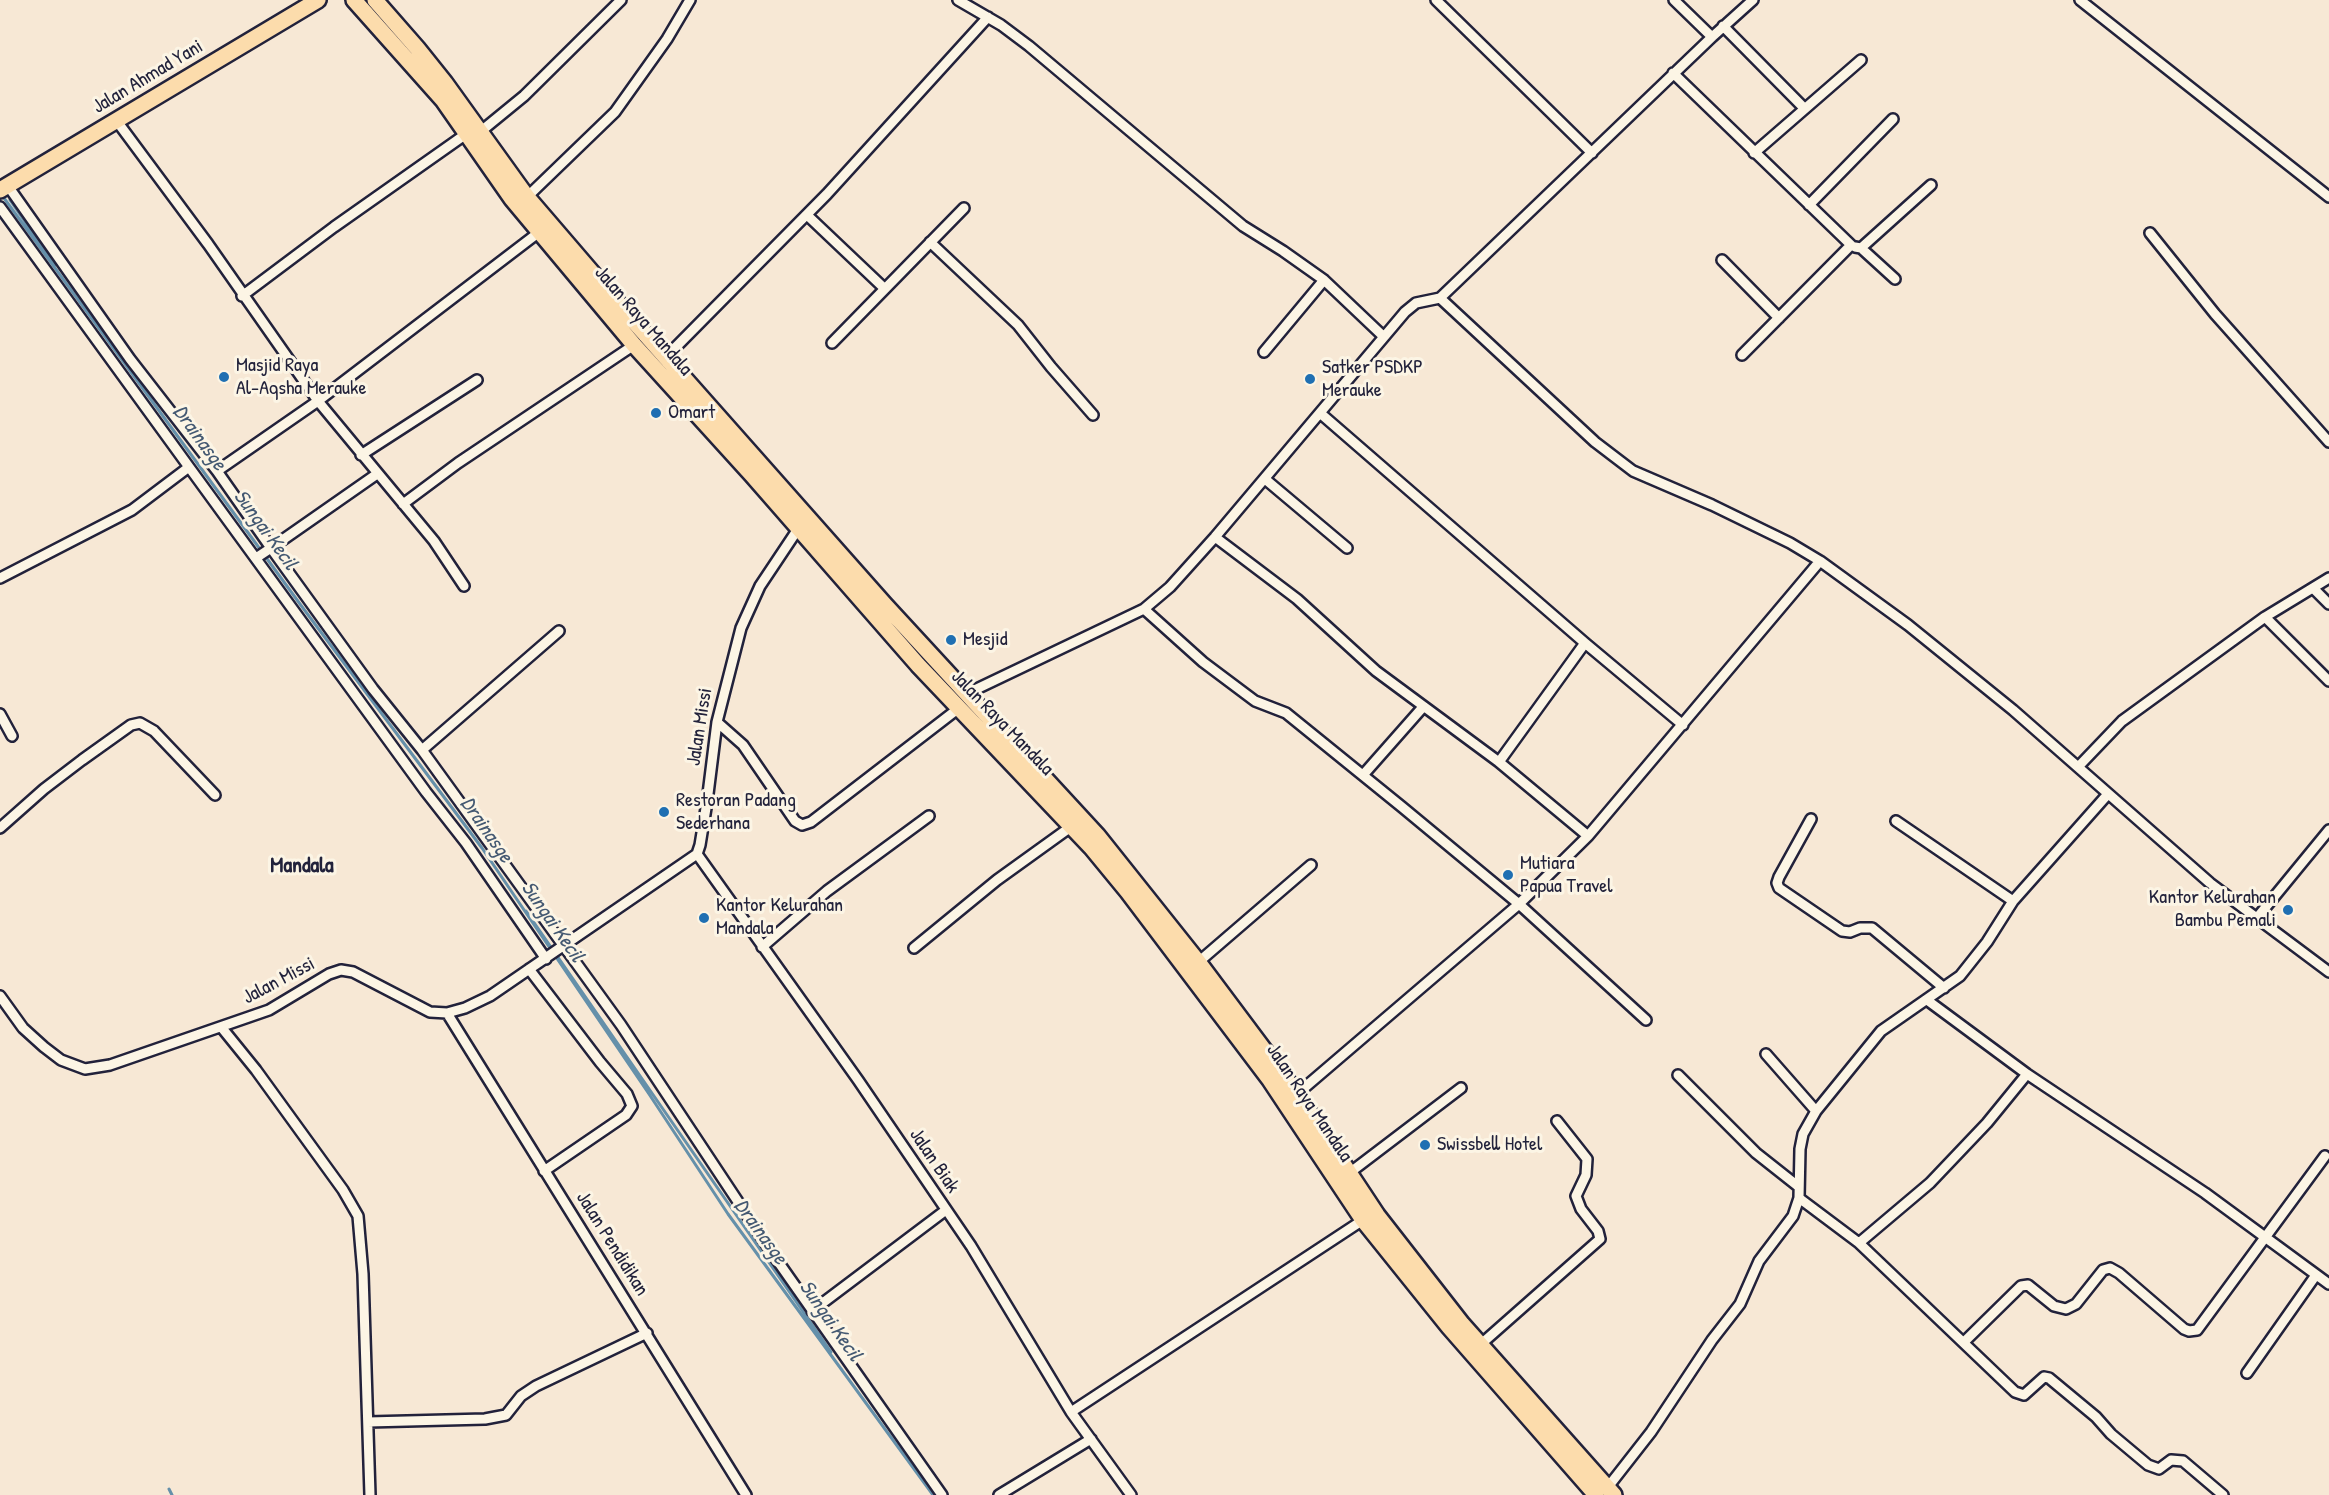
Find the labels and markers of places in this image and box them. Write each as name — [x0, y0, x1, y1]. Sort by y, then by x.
place label: Masjid Raya Al-Aqsha Merauke — [236, 354, 366, 401]
place label: Satker PSDKP Merauke — [1322, 356, 1423, 403]
marker: Masjid Raya Al-Aqsha Merauke — [217, 370, 231, 384]
marker: Satker PSDKP Merauke — [1303, 372, 1317, 386]
place label: Omart — [668, 401, 715, 425]
marker: Omart — [649, 406, 663, 420]
place label: Mesjid — [963, 628, 1008, 652]
marker: Mesjid — [944, 633, 958, 647]
place label: Restoran Padang Sederhana — [676, 789, 796, 836]
marker: Restoran Padang Sederhana — [657, 805, 671, 819]
place label: Mutiara Papua Travel — [1520, 852, 1613, 899]
marker: Mutiara Papua Travel — [1501, 868, 1515, 882]
place label: Kantor Kelurahan Bambu Pemali — [2149, 886, 2276, 933]
place label: Kantor Kelurahan Mandala — [716, 894, 843, 941]
marker: Kantor Kelurahan Bambu Pemali — [2281, 903, 2295, 917]
marker: Kantor Kelurahan Mandala — [697, 911, 711, 925]
place label: Swissbell Hotel — [1437, 1133, 1542, 1157]
marker: Swissbell Hotel — [1418, 1138, 1432, 1152]

